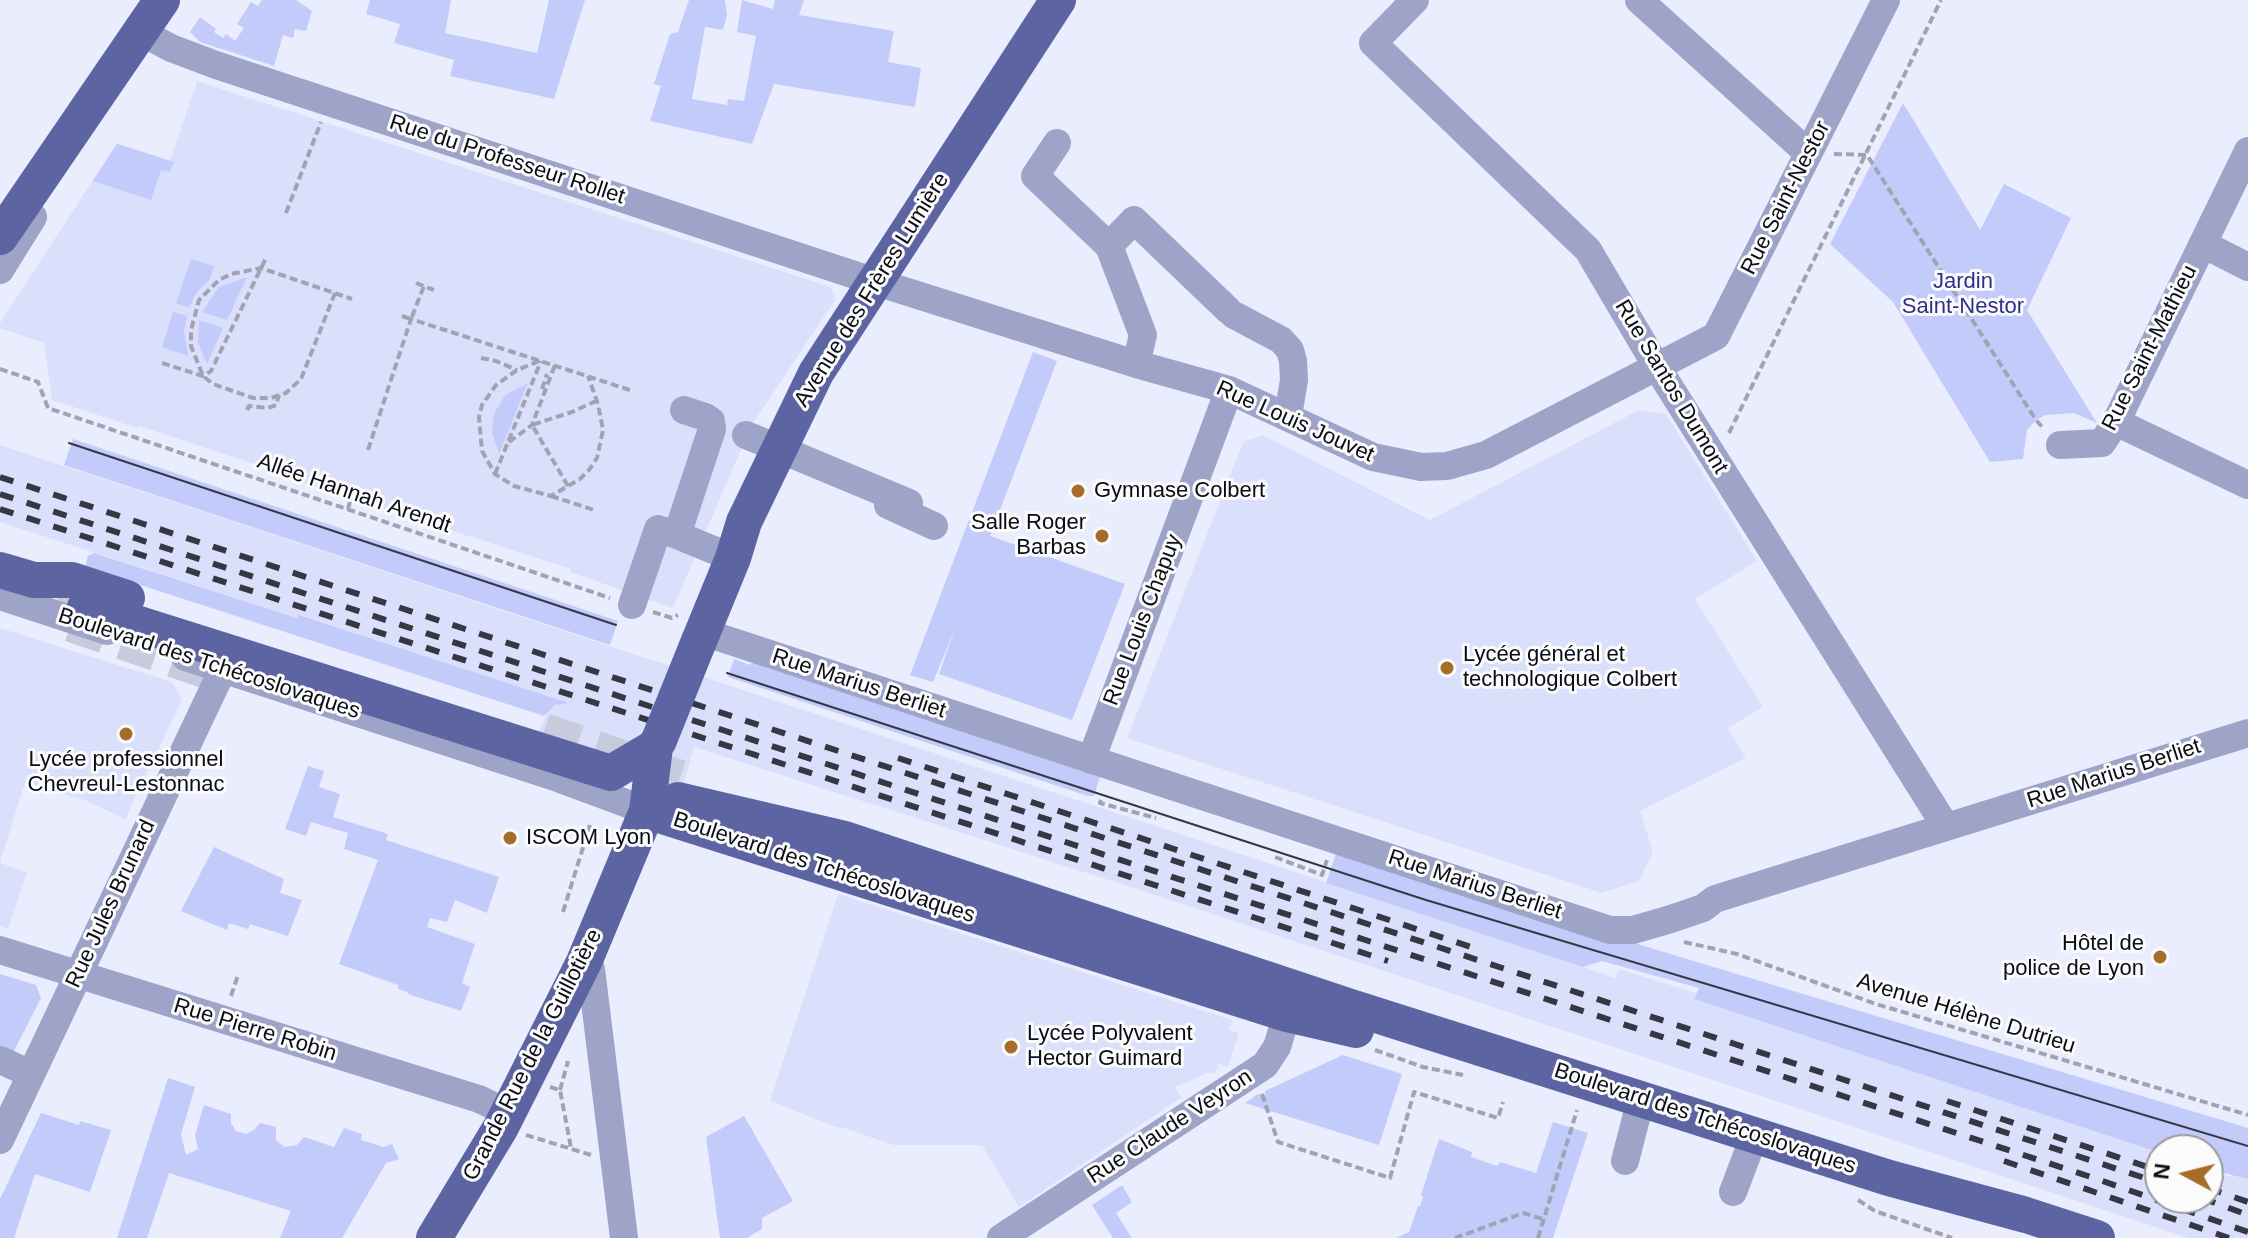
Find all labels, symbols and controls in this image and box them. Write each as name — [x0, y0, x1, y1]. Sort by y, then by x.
street label: Rue du Professeur Rollet — [386, 109, 628, 211]
street label: Rue Saint-Nestor — [1736, 117, 1836, 279]
street label: Avenue des Frères Lumière — [789, 168, 955, 412]
street label: Rue Saint-Mathieu — [2097, 261, 2203, 435]
park label: Jardin Saint-Nestor — [1902, 269, 2024, 320]
street label: Rue Santos Dumont — [1609, 295, 1733, 479]
street label: Rue Louis Jouvet — [1212, 375, 1378, 469]
street label: Allée Hannah Arendt — [254, 448, 454, 540]
place label: Gymnase Colbert — [1094, 478, 1265, 504]
marker: Gymnase Colbert — [1069, 482, 1087, 500]
place label: Salle Roger Barbas — [971, 510, 1086, 562]
marker: Salle Roger Barbas — [1093, 527, 1111, 545]
street label: Rue Louis Chapuy — [1098, 531, 1188, 709]
street label: Boulevard des Tchécoslovaques — [55, 603, 363, 725]
place label: Lycée général et technologique Colbert — [1463, 642, 1677, 694]
street label: Rue Marius Berliet — [769, 643, 949, 725]
marker: Lycée général et technologique Colbert — [1438, 659, 1456, 677]
marker: Lycée professionnel Chevreul-Lestonnac — [117, 725, 135, 743]
street label: Rue Marius Berliet — [2024, 733, 2204, 815]
place label: Lycée professionnel Chevreul-Lestonnac — [28, 747, 224, 798]
street label: Boulevard des Tchécoslovaques — [670, 807, 978, 929]
street label: Rue Jules Brunard — [61, 816, 161, 992]
place label: ISCOM Lyon — [526, 825, 651, 851]
marker: ISCOM Lyon — [501, 829, 519, 847]
street label: Rue Marius Berliet — [1385, 844, 1565, 926]
street label: Grande Rue de la Guillotière — [458, 925, 608, 1185]
place label: Hôtel de police de Lyon — [2003, 931, 2144, 982]
marker: Hôtel de police de Lyon — [2151, 948, 2169, 966]
street label: Avenue Hélène Dutrieu — [1854, 968, 2078, 1060]
street label: Rue Pierre Robin — [170, 993, 340, 1067]
place label: Lycée Polyvalent Hector Guimard — [1027, 1021, 1193, 1072]
marker: Lycée Polyvalent Hector Guimard — [1002, 1038, 1020, 1056]
street label: Boulevard des Tchécoslovaques — [1551, 1058, 1859, 1180]
street label: Rue Claude Veyron — [1083, 1064, 1257, 1190]
north arrow — [2144, 1134, 2224, 1214]
text: N — [2148, 1162, 2175, 1181]

